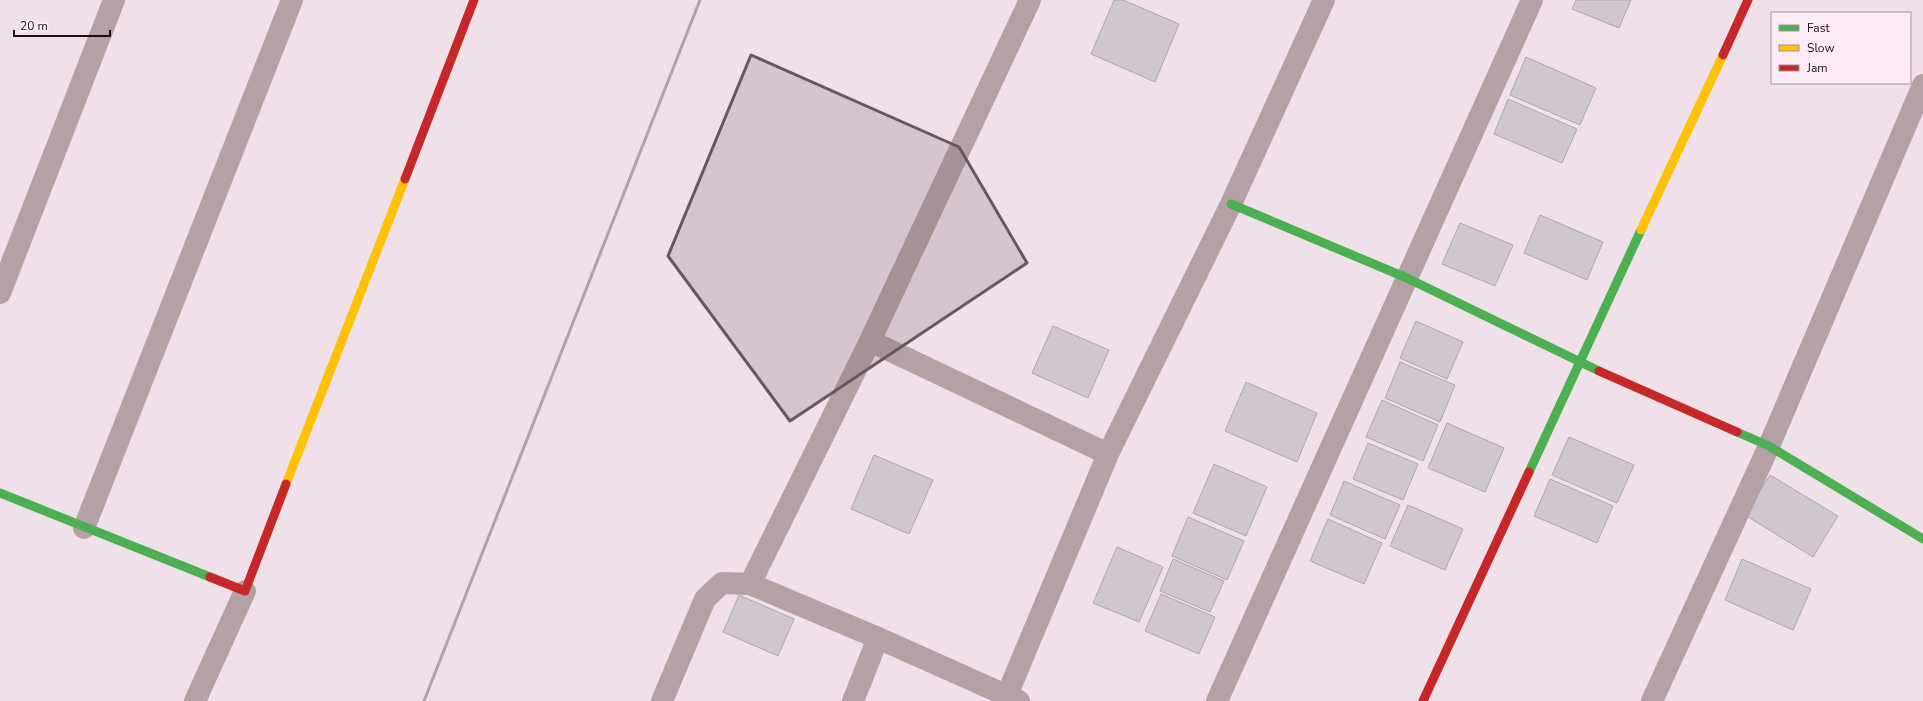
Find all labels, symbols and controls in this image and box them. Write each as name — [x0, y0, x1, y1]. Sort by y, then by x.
scale bar — [14, 12, 110, 38]
legend — [1771, 12, 1911, 84]
text: 20 m — [20, 18, 48, 34]
text: Fast — [1807, 20, 1830, 36]
text: Slow — [1807, 40, 1835, 56]
text: Jam — [1806, 60, 1828, 76]

